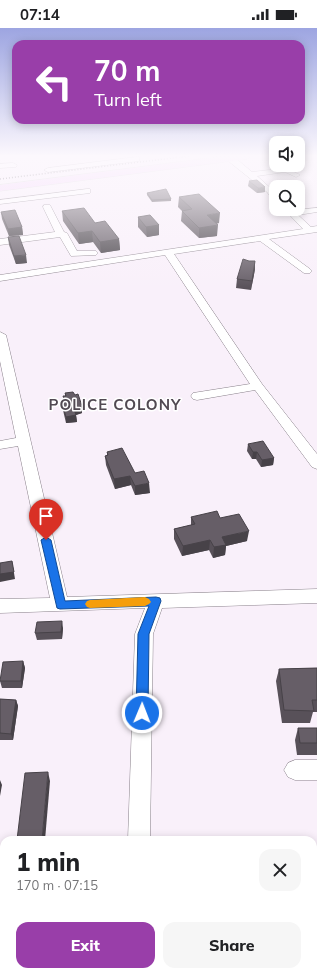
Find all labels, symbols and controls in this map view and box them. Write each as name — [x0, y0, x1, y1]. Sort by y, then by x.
text: 07:14 — [20, 5, 60, 24]
text: 70 m — [94, 53, 160, 88]
icon: left — [28, 56, 80, 108]
text: Turn left — [94, 88, 162, 111]
map controls — [269, 136, 305, 216]
button: sound — [269, 136, 305, 172]
button: search — [269, 180, 305, 216]
district label: POLICE COLONY — [49, 395, 181, 414]
pin — [29, 499, 63, 540]
icon: arrive — [35, 505, 57, 527]
position arrow — [121, 692, 163, 734]
text: 1 min — [16, 847, 80, 877]
button: close — [259, 849, 301, 891]
text: 170 m · 07:15 — [16, 877, 98, 893]
button: Exit — [16, 922, 155, 968]
button: Share — [163, 922, 301, 968]

